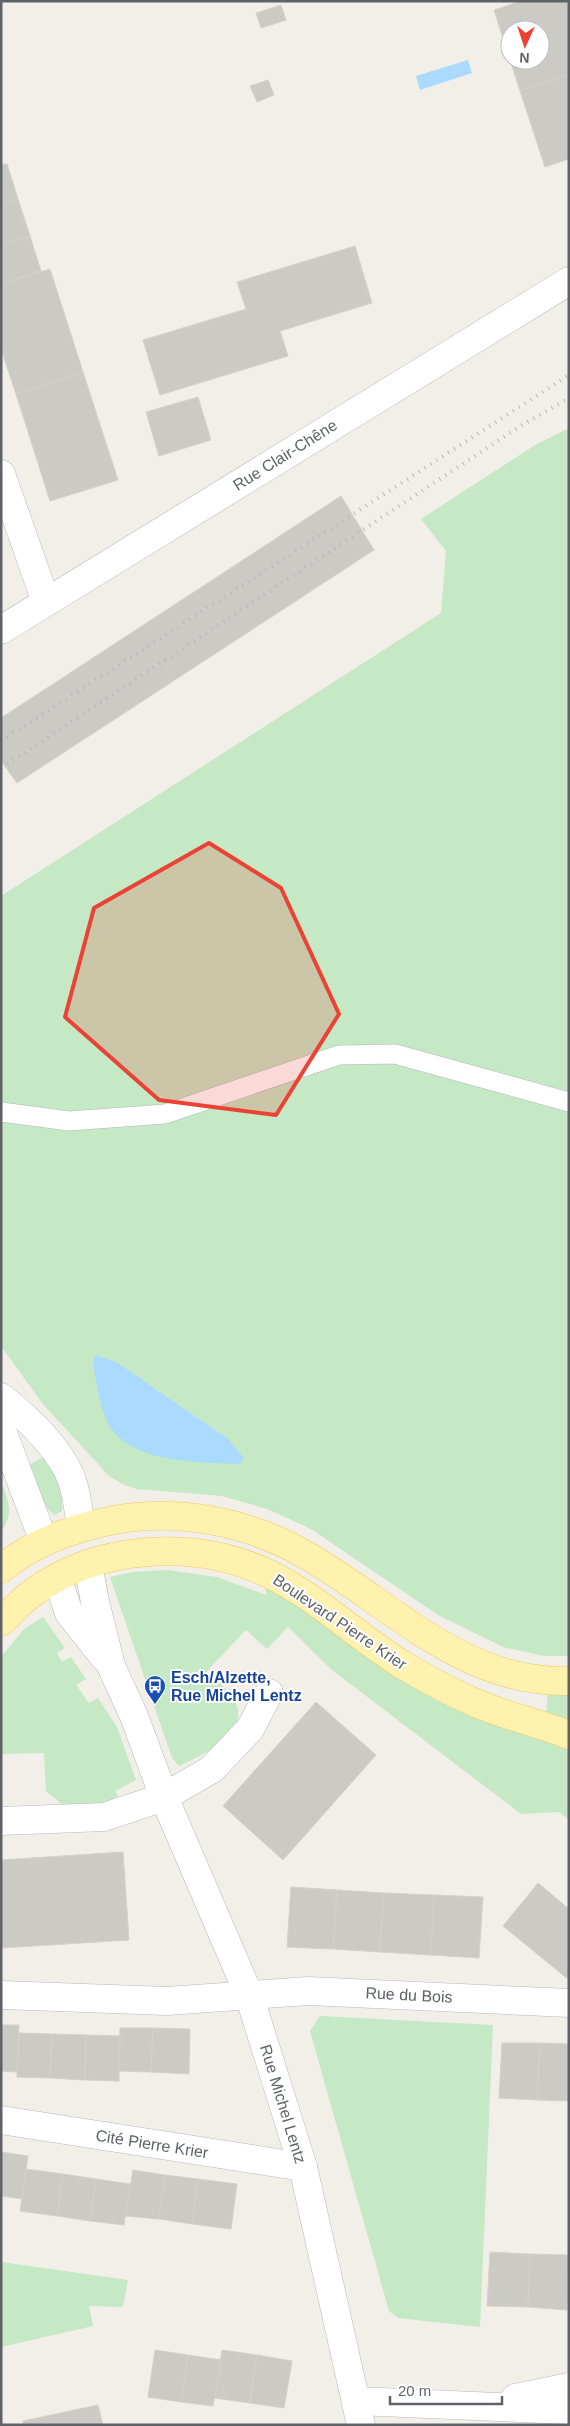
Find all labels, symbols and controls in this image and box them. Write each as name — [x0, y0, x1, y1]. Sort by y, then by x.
north arrow — [500, 20, 550, 70]
text: N — [519, 50, 530, 66]
street label: Rue Clair-Chêne — [230, 416, 340, 494]
street label: Boulevard Pierre Krier — [270, 1571, 411, 1673]
place label: Esch/Alzette, Rue Michel Lentz — [171, 1669, 302, 1704]
bus stop icon: Esch/Alzette, Rue Michel Lentz — [143, 1674, 167, 1705]
street label: Rue du Bois — [365, 1984, 453, 2006]
street label: Rue Michel Lentz — [257, 2042, 309, 2166]
street label: Cité Pierre Krier — [94, 2127, 210, 2161]
scale bar — [390, 2374, 502, 2406]
text: 20 m — [398, 2382, 431, 2399]

